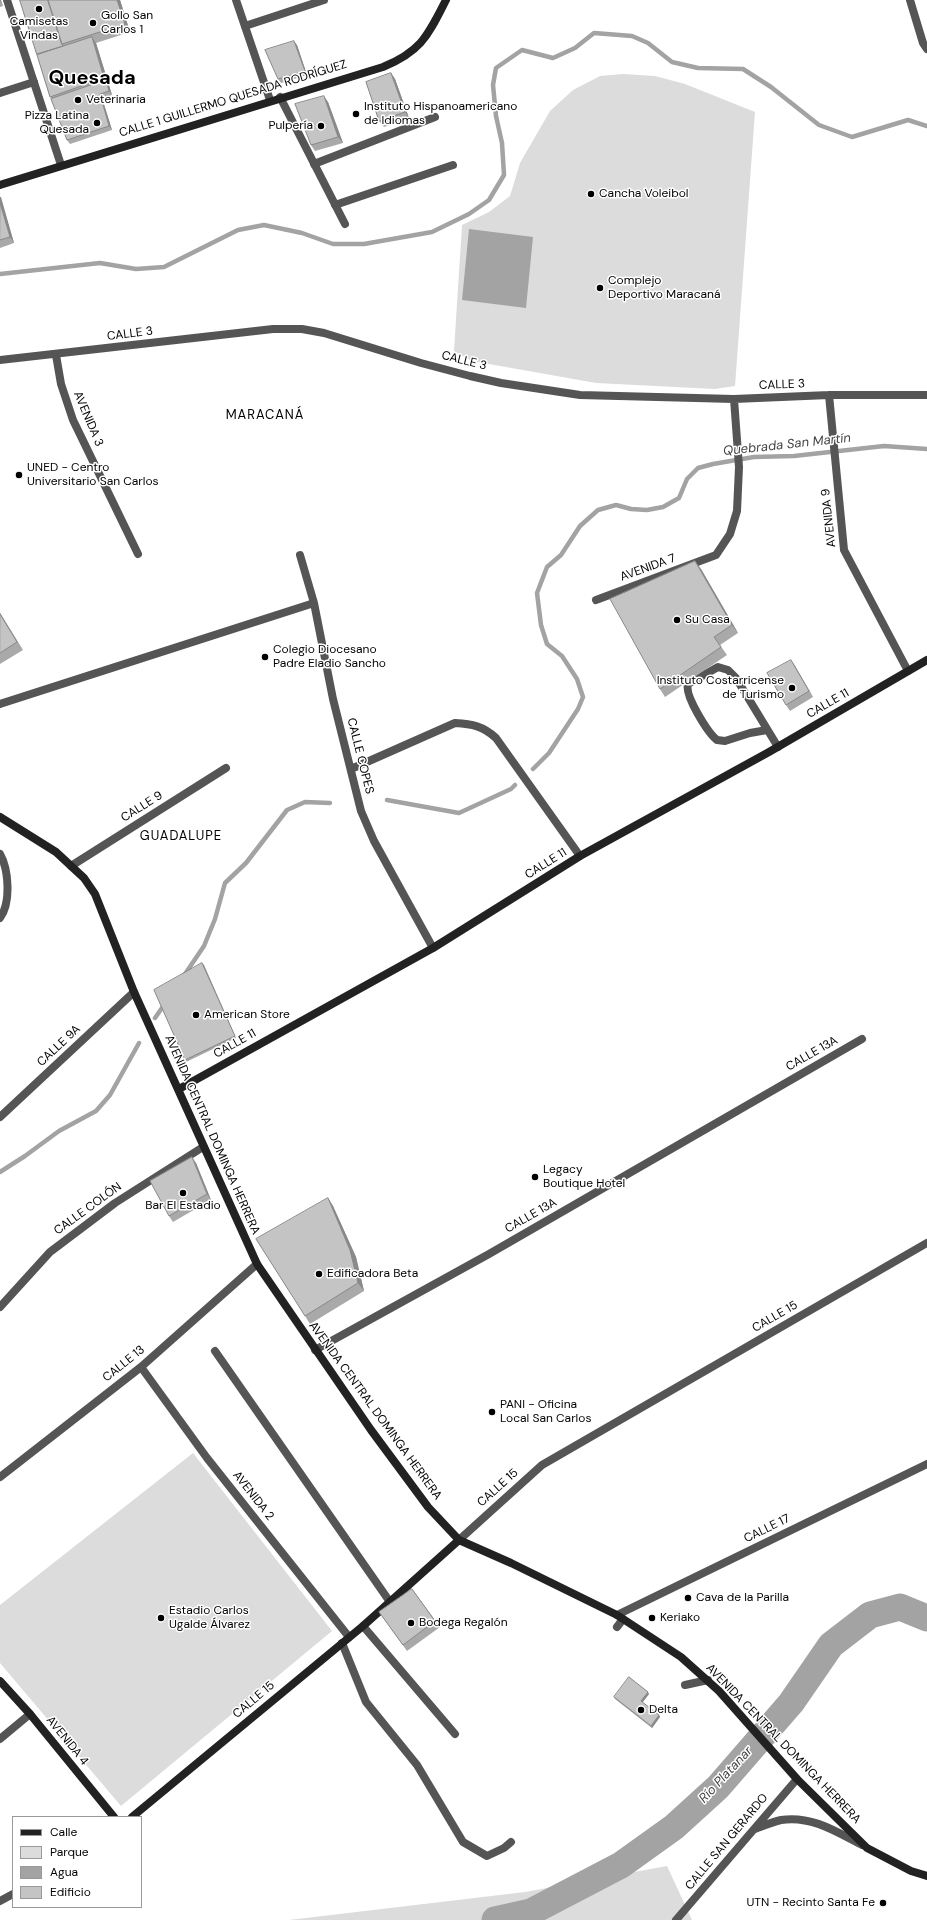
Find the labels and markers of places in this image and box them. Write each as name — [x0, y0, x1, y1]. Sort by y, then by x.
marker: Camisetas Vindas — [34, 4, 44, 14]
place label: Gollo San Carlos 1 — [101, 9, 153, 37]
place label: Camisetas Vindas — [10, 15, 68, 43]
marker: Gollo San Carlos 1 — [88, 18, 98, 28]
place label: Veterinaria — [86, 93, 146, 107]
marker: Veterinaria — [73, 95, 83, 105]
place label: Instituto Hispanoamericano de Idiomas — [364, 100, 517, 128]
place label: Pizza Latina Quesada — [25, 109, 89, 137]
marker: Instituto Hispanoamericano de Idiomas — [351, 109, 361, 119]
marker: Pizza Latina Quesada — [92, 118, 102, 128]
place label: Pulpería — [269, 119, 313, 133]
marker: Pulpería — [316, 121, 326, 131]
place label: Cancha Voleibol — [599, 187, 689, 201]
marker: Cancha Voleibol — [586, 189, 596, 199]
place label: Complejo Deportivo Maracaná — [608, 274, 720, 302]
marker: Complejo Deportivo Maracaná — [595, 283, 605, 293]
place label: UNED - Centro Universitario San Carlos — [27, 461, 159, 489]
marker: UNED - Centro Universitario San Carlos — [14, 470, 24, 480]
place label: Su Casa — [685, 613, 730, 627]
marker: Su Casa — [672, 615, 682, 625]
place label: Colegio Diocesano Padre Eladio Sancho — [273, 643, 386, 671]
marker: Colegio Diocesano Padre Eladio Sancho — [260, 652, 270, 662]
place label: Instituto Costarricense de Turismo — [657, 674, 784, 702]
marker: Instituto Costarricense de Turismo — [787, 683, 797, 693]
place label: American Store — [204, 1008, 290, 1022]
marker: American Store — [191, 1010, 201, 1020]
place label: Legacy Boutique Hotel — [543, 1163, 625, 1191]
marker: Legacy Boutique Hotel — [530, 1172, 540, 1182]
marker: Bar El Estadio — [178, 1188, 188, 1198]
place label: Bar El Estadio — [145, 1199, 221, 1213]
place label: Edificadora Beta — [327, 1267, 418, 1281]
marker: Edificadora Beta — [314, 1269, 324, 1279]
place label: PANI - Oficina Local San Carlos — [500, 1398, 591, 1426]
marker: PANI - Oficina Local San Carlos — [487, 1407, 497, 1417]
place label: Cava de la Parilla — [696, 1591, 789, 1605]
marker: Cava de la Parilla — [683, 1593, 693, 1603]
place label: Estadio Carlos Ugalde Álvarez — [169, 1604, 250, 1632]
place label: Keriako — [660, 1611, 700, 1625]
marker: Estadio Carlos Ugalde Álvarez — [156, 1613, 166, 1623]
marker: Keriako — [647, 1613, 657, 1623]
place label: Bodega Regalón — [419, 1616, 508, 1630]
marker: Bodega Regalón — [406, 1618, 416, 1628]
place label: Delta — [649, 1703, 678, 1717]
marker: Delta — [636, 1705, 646, 1715]
place label: UTN - Recinto Santa Fe — [746, 1896, 875, 1910]
marker: UTN - Recinto Santa Fe — [878, 1898, 888, 1908]

